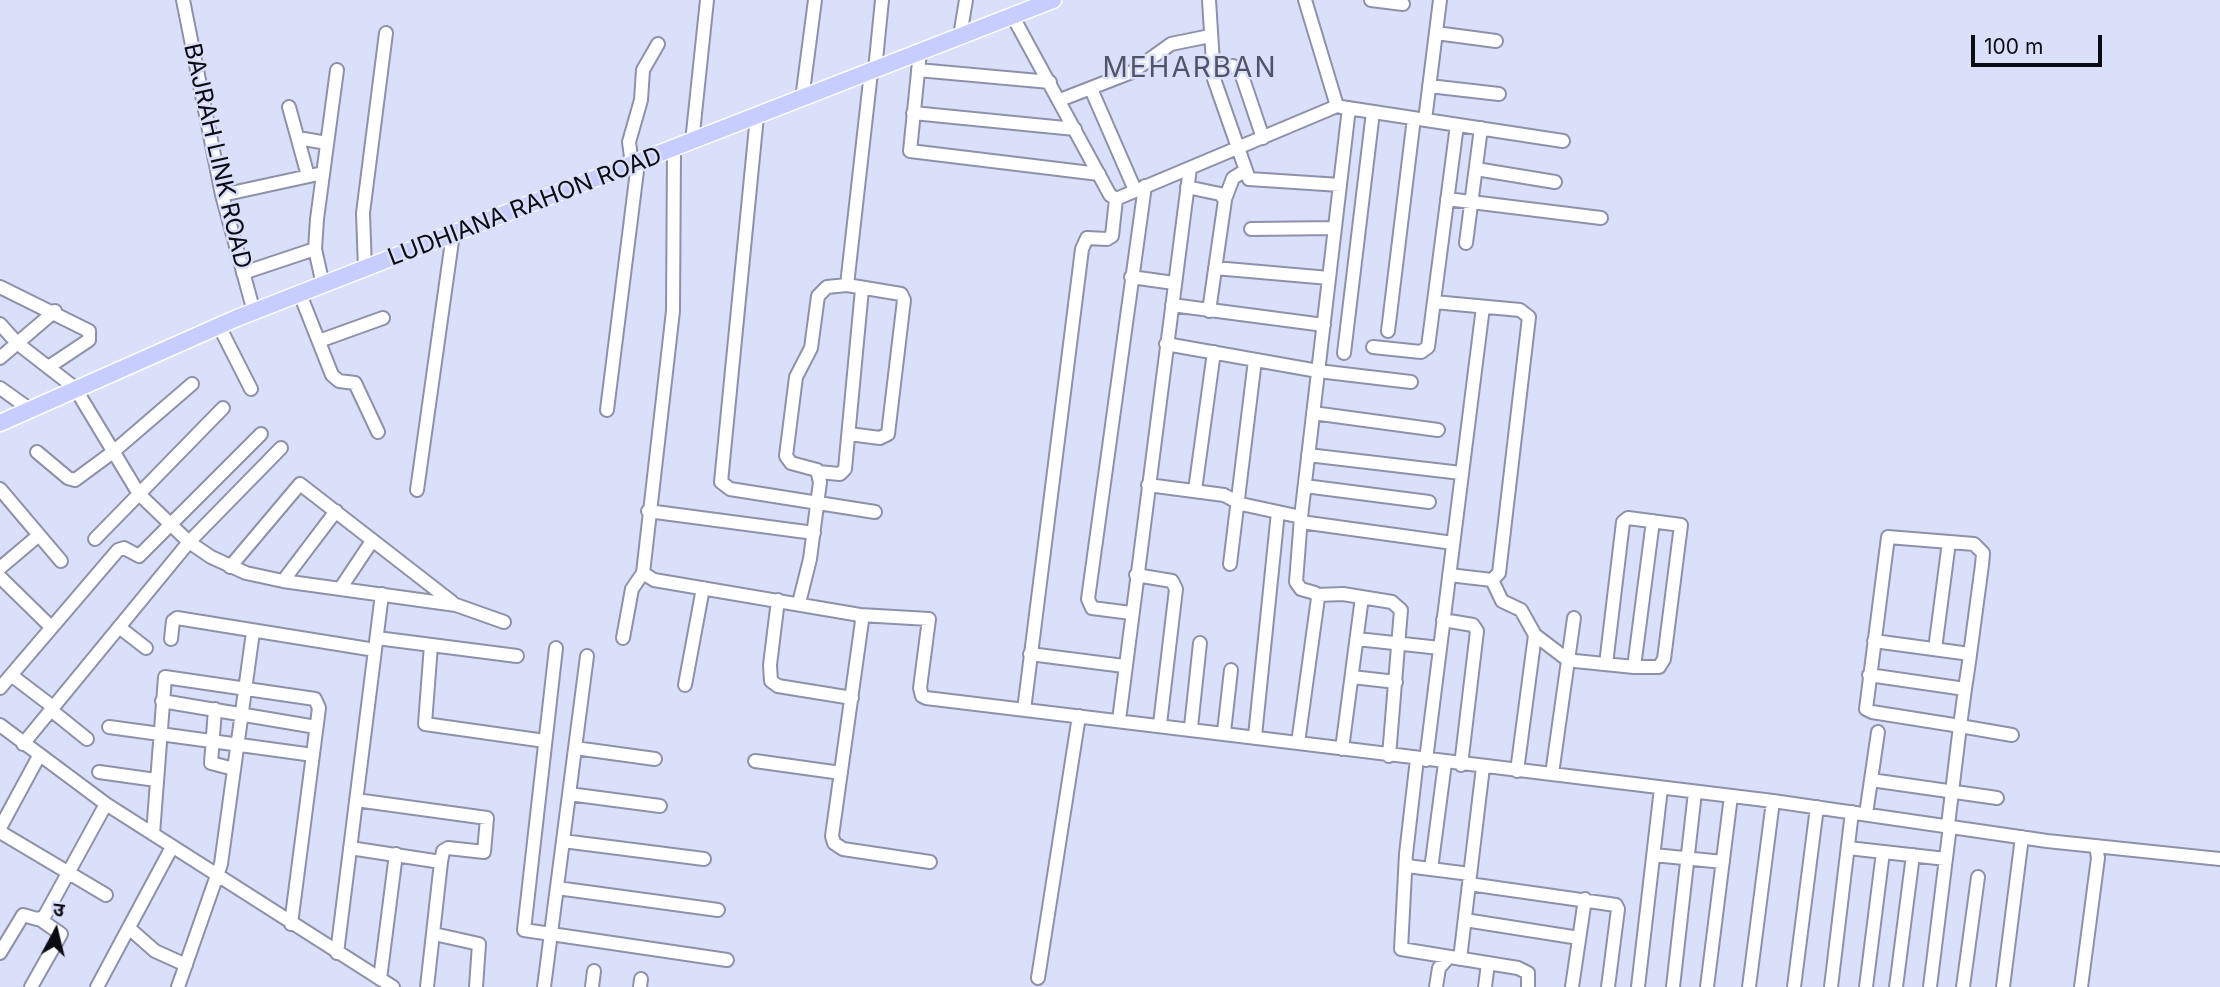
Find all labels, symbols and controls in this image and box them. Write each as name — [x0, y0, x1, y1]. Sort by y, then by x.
scale bar — [1975, 21, 2106, 65]
text: 100 m — [1984, 34, 2043, 59]
street label: BAJRAH LINK ROAD — [177, 41, 257, 271]
district label: MEHARBAN — [1103, 52, 1277, 86]
street label: LUDHIANA RAHON ROAD — [384, 141, 666, 273]
north arrow — [21, 896, 91, 966]
text: उ — [52, 898, 66, 922]

